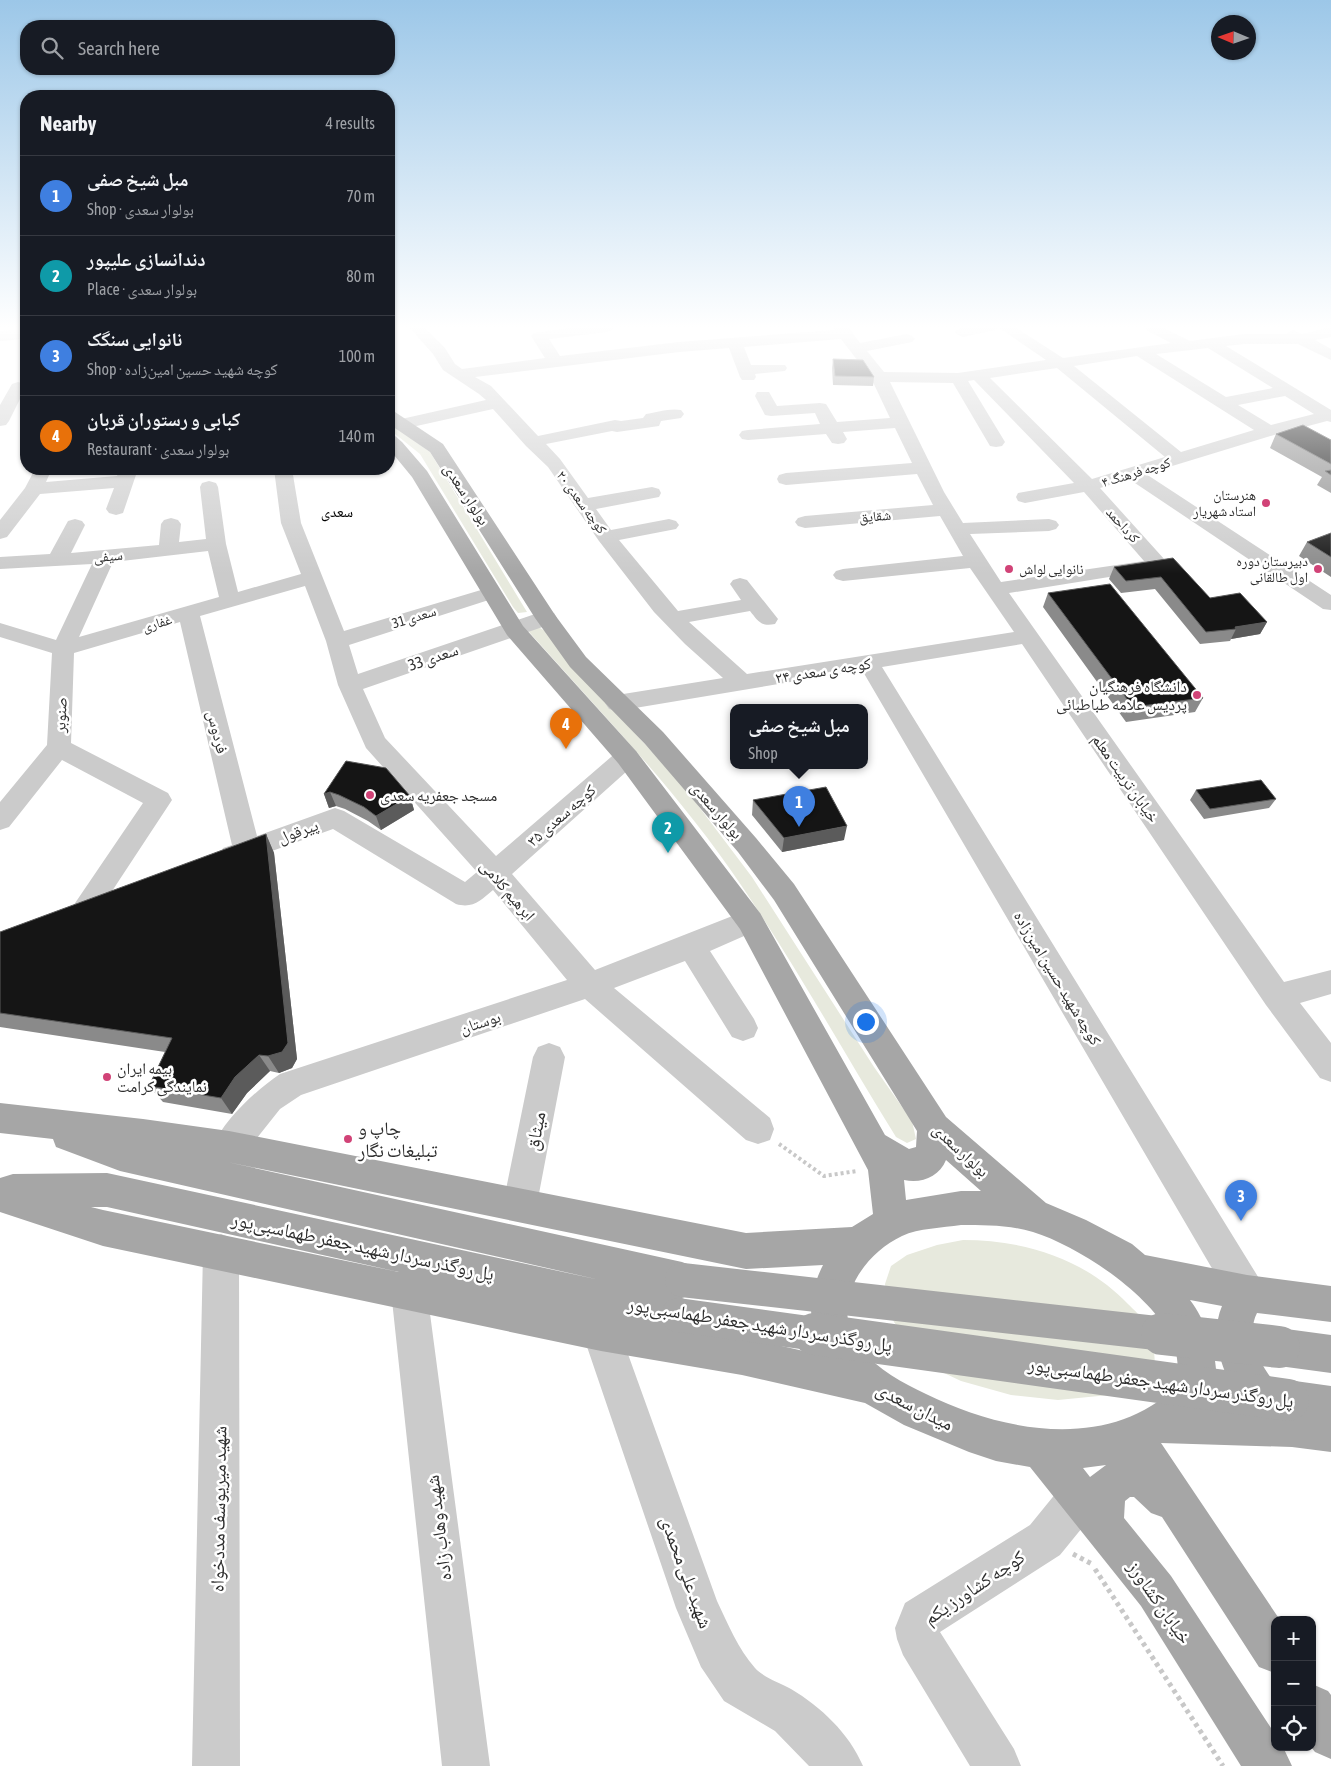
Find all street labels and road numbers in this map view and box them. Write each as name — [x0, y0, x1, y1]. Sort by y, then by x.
street label: کوچه فرهنگ ۴ — [1100, 454, 1173, 491]
street label: بولوار سعدی — [439, 460, 493, 529]
street label: کوچه سعدی ۲۰ — [553, 467, 610, 537]
street label: کرداحمد — [1102, 504, 1143, 547]
street label: شقایق — [858, 507, 892, 527]
street label: سیفی — [93, 547, 124, 566]
street label: سعدی 31 — [390, 603, 438, 632]
street label: غفاری — [140, 611, 174, 636]
street label: سعدی 33 — [406, 640, 461, 676]
street label: کوچه ی سعدی ۲۴ — [774, 653, 873, 688]
street label: صنوبر — [50, 697, 71, 734]
street label: فردوس — [202, 709, 232, 756]
street label: خیابان تربیت معلم — [1087, 730, 1163, 827]
street label: بولوار سعدی — [686, 778, 747, 843]
street label: کوچه سعدی ۳۵ — [523, 780, 601, 851]
street label: پیرقول — [275, 815, 321, 848]
street label: ابرهیم کلامی — [475, 856, 539, 925]
street label: کوچه شهید حسین امین‌زاده — [1009, 908, 1105, 1050]
street label: بوستان — [457, 1007, 503, 1039]
street label: میثاق — [520, 1110, 551, 1153]
street label: بولوار سعدی — [928, 1120, 993, 1182]
street label: پل روگذر سردار شهید جعفر طهماسبی‌پور — [228, 1207, 496, 1286]
street label: پل روگذر سردار شهید جعفر طهماسبی‌پور — [625, 1292, 894, 1357]
street label: پل روگذر سردار شهید جعفر طهماسبی‌پور — [1026, 1352, 1295, 1413]
street label: میدان سعدی — [872, 1377, 957, 1436]
street label: شهید میریوسف مددخواه — [206, 1426, 231, 1592]
street label: شهید وهاب زاده — [421, 1474, 456, 1582]
street label: شهید علی محمدی — [656, 1513, 718, 1632]
street label: کوچه کشاورز یکم — [919, 1545, 1030, 1630]
street label: خیابان کشاورز — [1122, 1555, 1197, 1648]

